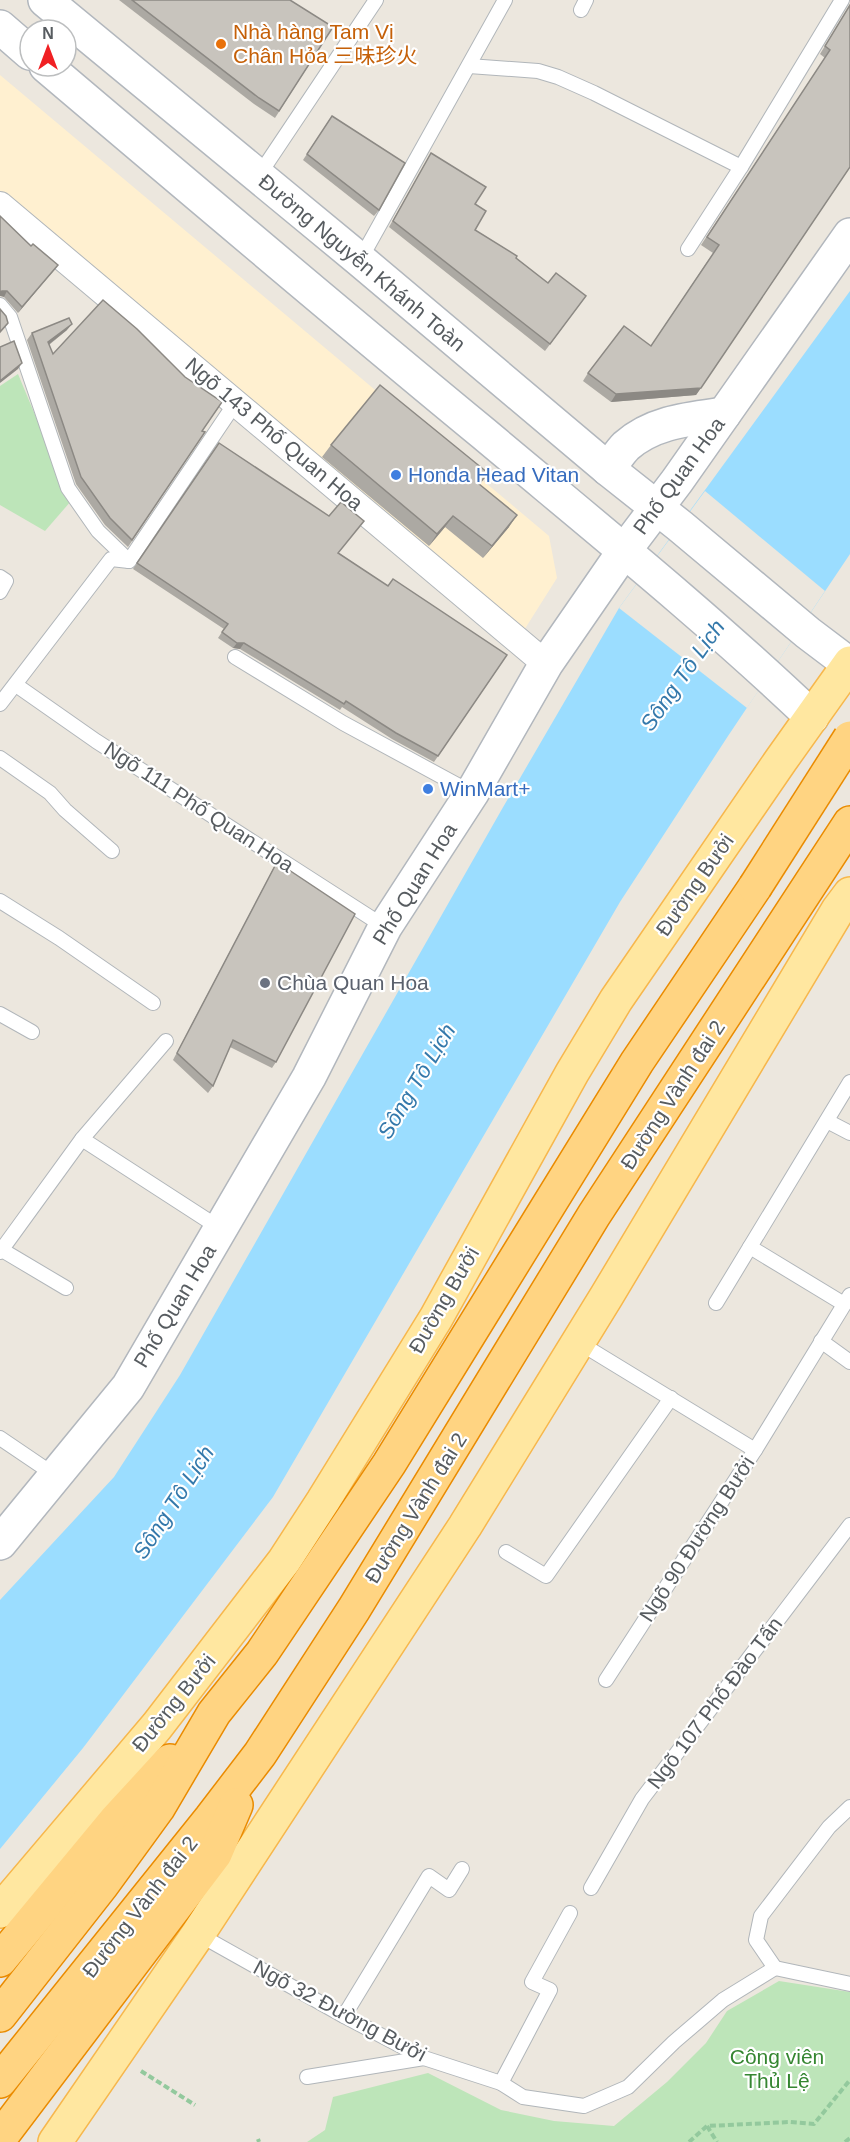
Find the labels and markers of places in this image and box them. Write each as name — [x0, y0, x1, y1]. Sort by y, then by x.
place label: Nhà hàng Tam Vị Chân Hỏa 三味珍火 — [233, 20, 417, 67]
marker: Nhà hàng Tam Vị Chân Hỏa 三味珍火 — [214, 37, 228, 51]
place label: Honda Head Vitan — [408, 463, 579, 486]
marker: Honda Head Vitan — [389, 468, 403, 482]
place label: WinMart+ — [440, 777, 530, 800]
marker: WinMart+ — [421, 782, 435, 796]
place label: Chùa Quan Hoa — [277, 971, 429, 994]
marker: Chùa Quan Hoa — [258, 976, 272, 990]

